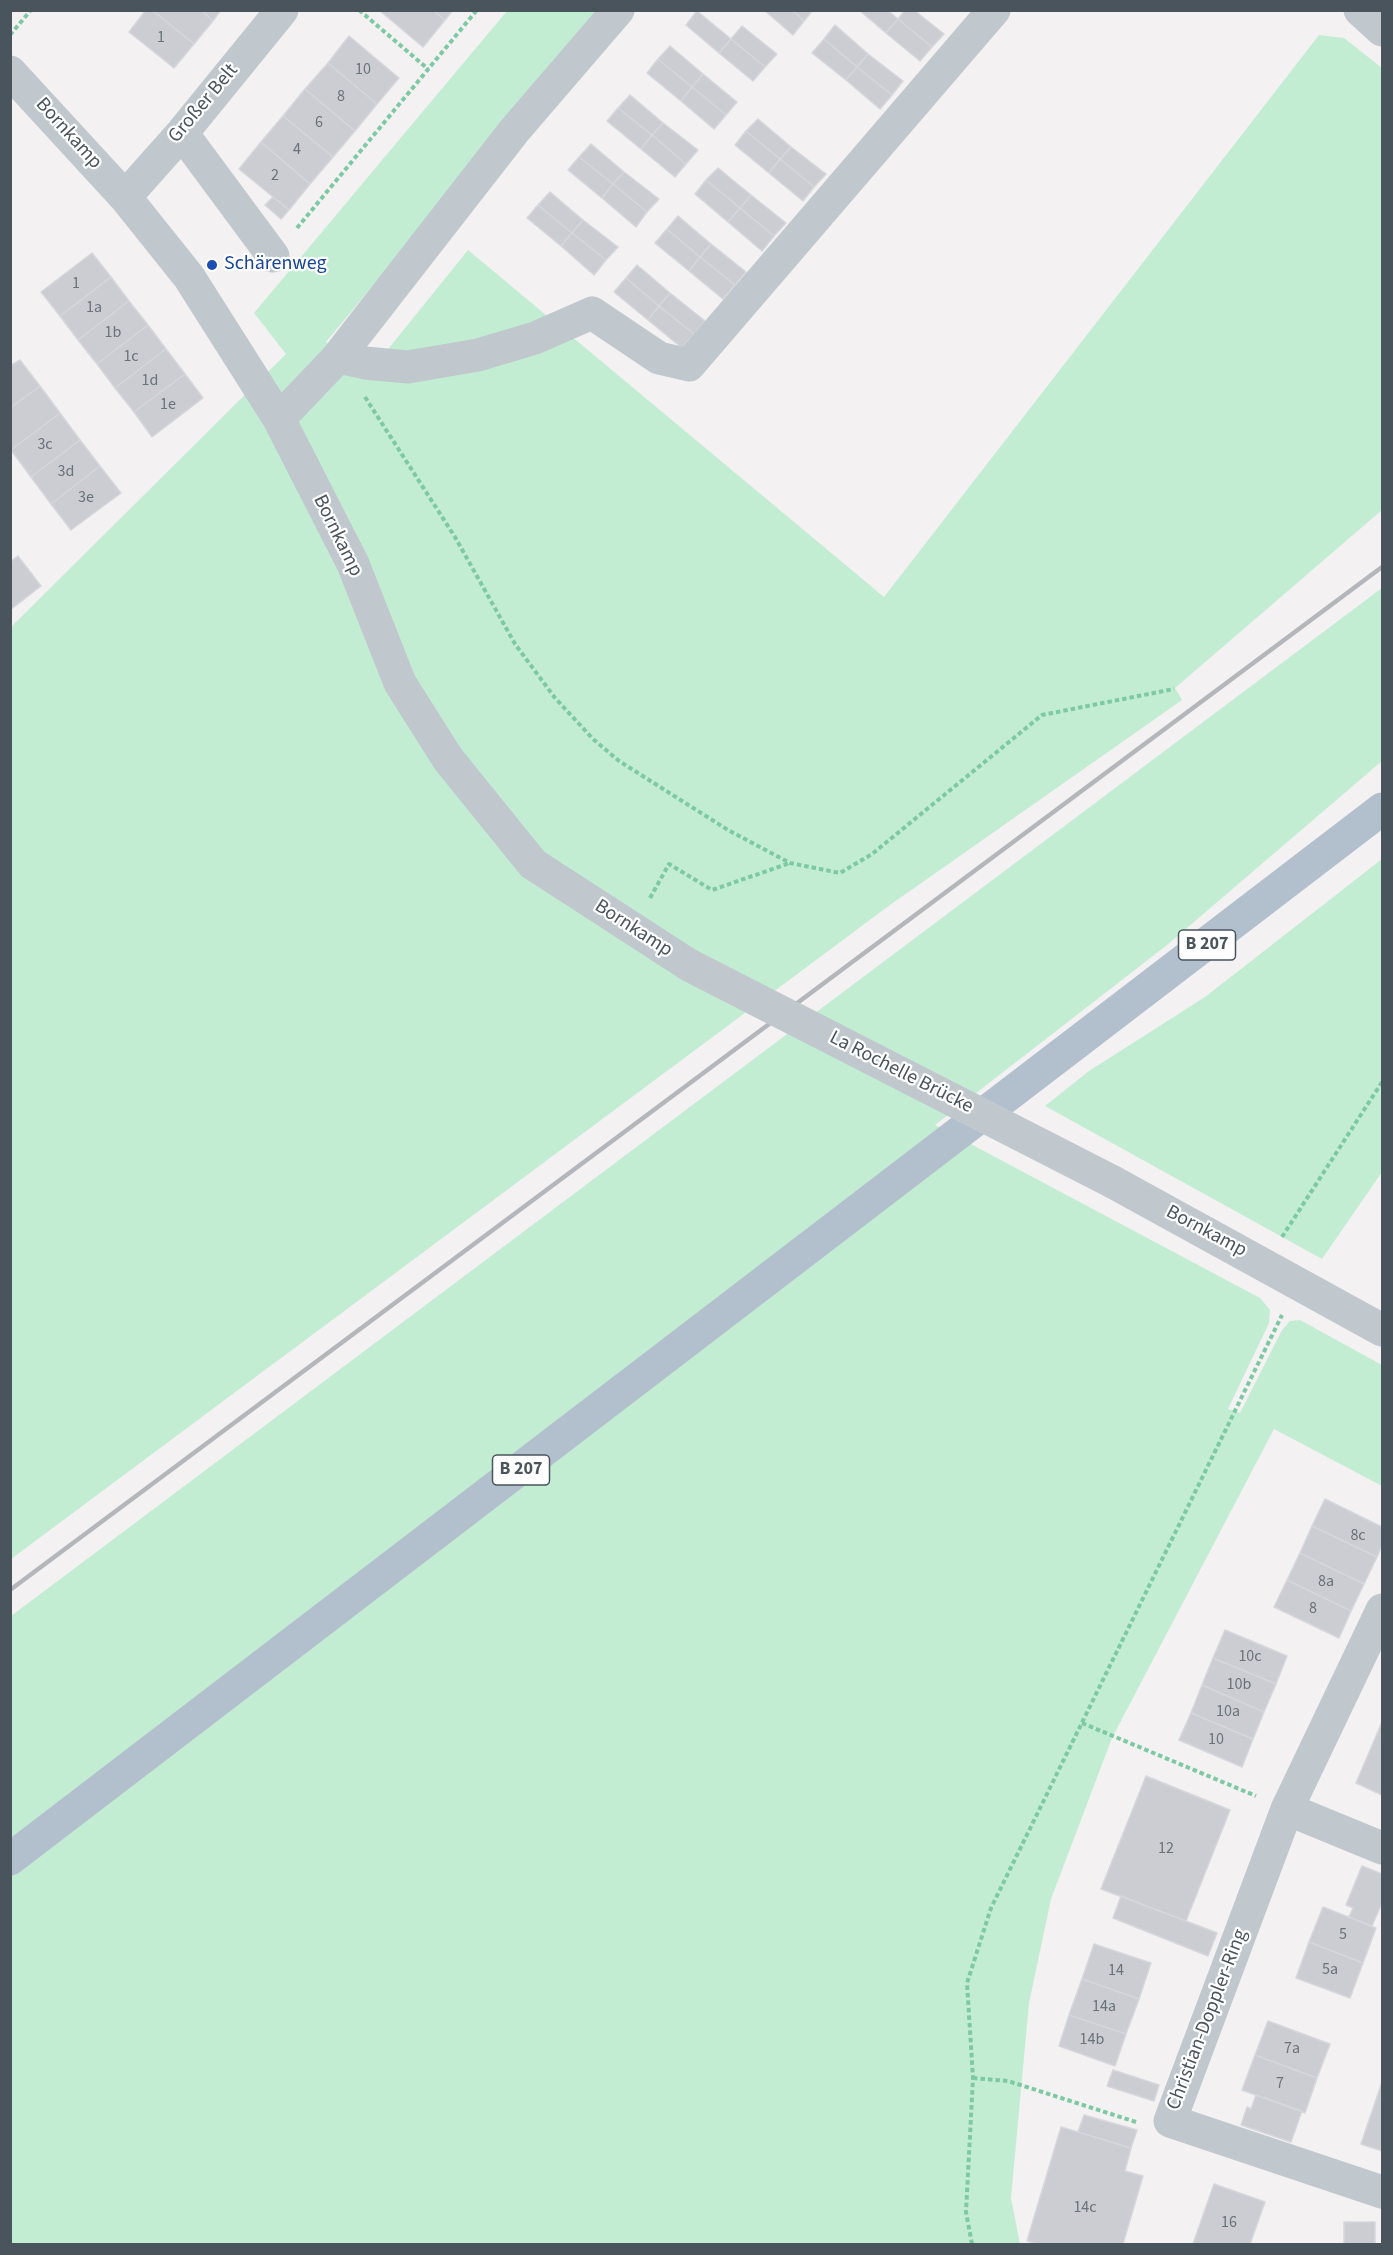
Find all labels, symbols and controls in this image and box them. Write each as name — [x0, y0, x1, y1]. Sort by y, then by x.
house number: 1 — [157, 28, 165, 48]
street label: Großer Belt — [164, 60, 244, 148]
house number: 10 — [355, 60, 371, 80]
house number: 8 — [337, 87, 345, 107]
street label: Bornkamp — [30, 93, 106, 175]
house number: 6 — [315, 113, 323, 133]
house number: 4 — [293, 140, 301, 160]
house number: 2 — [271, 166, 279, 186]
place label: Schärenweg — [224, 253, 326, 277]
marker: Schärenweg — [205, 258, 219, 272]
house number: 1 — [72, 274, 80, 294]
house number: 1a — [86, 298, 102, 318]
house number: 1b — [105, 323, 121, 343]
house number: 1c — [123, 347, 139, 367]
house number: 1d — [142, 371, 158, 391]
house number: 1e — [160, 395, 176, 415]
house number: 3c — [37, 435, 53, 455]
house number: 3d — [58, 462, 74, 482]
house number: 3e — [78, 488, 94, 508]
street label: Bornkamp — [307, 491, 367, 581]
street label: Bornkamp — [590, 895, 676, 963]
road number: B 207 — [1178, 930, 1236, 960]
street label: La Rochelle Brücke — [825, 1026, 977, 1120]
street label: Bornkamp — [1162, 1201, 1250, 1263]
road number: B 207 — [492, 1455, 550, 1485]
house number: 8c — [1350, 1526, 1366, 1546]
house number: 8a — [1318, 1572, 1334, 1592]
house number: 8 — [1309, 1599, 1317, 1619]
house number: 10c — [1238, 1647, 1262, 1667]
house number: 10b — [1227, 1675, 1251, 1695]
house number: 10a — [1216, 1702, 1240, 1722]
house number: 10 — [1208, 1730, 1224, 1750]
house number: 12 — [1158, 1839, 1174, 1859]
house number: 5 — [1339, 1925, 1347, 1945]
street label: Christian-Doppler-Ring — [1162, 1926, 1254, 2114]
house number: 5a — [1322, 1960, 1338, 1980]
house number: 14 — [1108, 1961, 1124, 1981]
house number: 14a — [1092, 1997, 1116, 2017]
house number: 14b — [1080, 2030, 1104, 2050]
house number: 7a — [1284, 2039, 1300, 2059]
house number: 7 — [1276, 2074, 1284, 2094]
house number: 14c — [1073, 2198, 1097, 2218]
house number: 16 — [1221, 2213, 1237, 2233]

